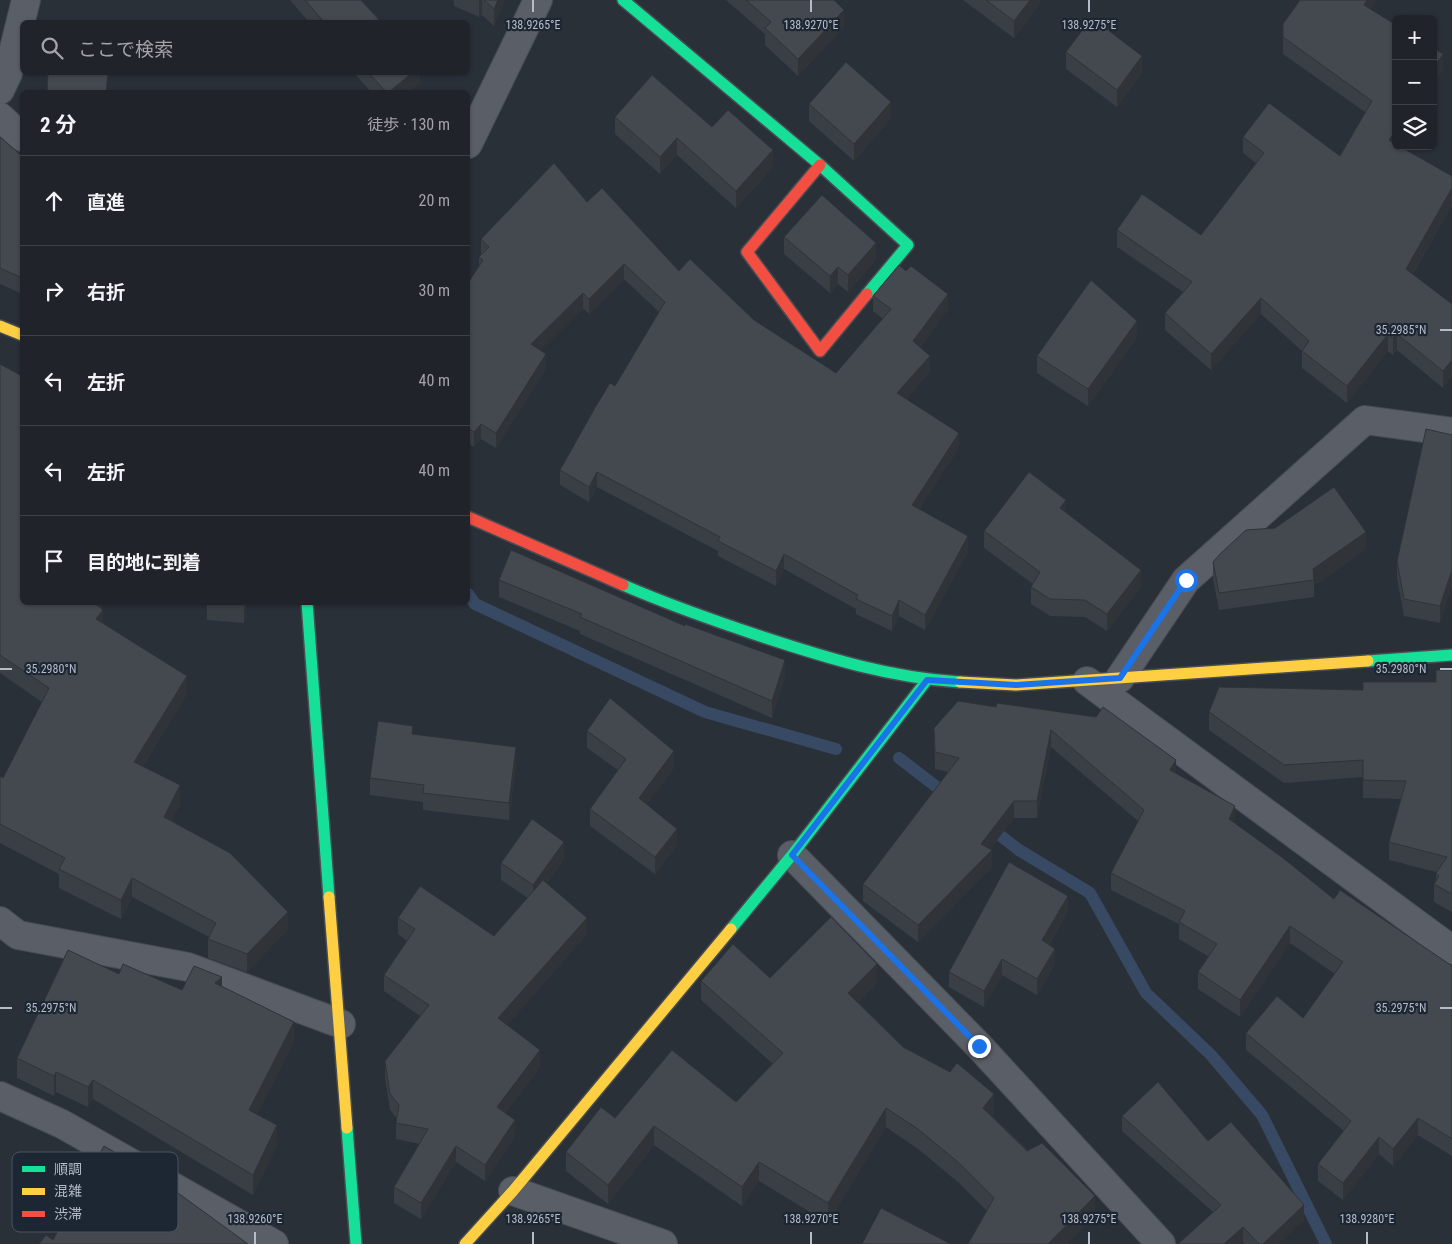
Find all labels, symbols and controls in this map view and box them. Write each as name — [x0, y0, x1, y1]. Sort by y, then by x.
map controls — [1392, 15, 1437, 150]
button: + — [1392, 15, 1437, 60]
text: 138.9265°E — [505, 18, 561, 32]
text: 138.9270°E — [783, 18, 839, 32]
text: 138.9275°E — [1061, 18, 1117, 32]
search box — [20, 20, 470, 75]
icon: search — [38, 34, 66, 62]
text: ここで検索 — [78, 38, 173, 61]
button: − — [1392, 60, 1437, 105]
button: layers — [1392, 105, 1437, 150]
text: 2 分 — [40, 113, 76, 137]
text: 徒歩 · 130 m — [367, 115, 450, 134]
icon: ahead — [40, 187, 68, 215]
text: 直進 — [87, 191, 125, 214]
text: 20 m — [418, 191, 450, 210]
icon: right — [40, 277, 68, 305]
text: 右折 — [87, 281, 125, 304]
text: 30 m — [418, 281, 450, 300]
text: 35.2985°N — [1376, 323, 1426, 337]
icon: left — [40, 367, 68, 395]
text: 左折 — [87, 371, 125, 394]
text: 40 m — [418, 371, 450, 390]
icon: left — [40, 457, 68, 485]
text: 左折 — [87, 461, 125, 484]
text: 40 m — [418, 461, 450, 480]
icon: arrive — [40, 547, 68, 575]
text: 目的地に到着 — [87, 551, 201, 574]
route start — [1175, 569, 1198, 592]
text: 35.2980°N — [26, 662, 76, 676]
text: 35.2980°N — [1376, 662, 1426, 676]
text: 35.2975°N — [26, 1001, 76, 1015]
text: 35.2975°N — [1376, 1001, 1426, 1015]
route end — [968, 1035, 991, 1058]
legend — [12, 1152, 178, 1232]
text: 順調 — [54, 1161, 82, 1177]
text: 混雑 — [54, 1183, 82, 1199]
text: 渋滞 — [54, 1206, 82, 1222]
text: 138.9260°E — [227, 1212, 283, 1226]
text: 138.9265°E — [505, 1212, 561, 1226]
text: 138.9270°E — [783, 1212, 839, 1226]
text: 138.9275°E — [1061, 1212, 1117, 1226]
text: 138.9280°E — [1339, 1212, 1395, 1226]

